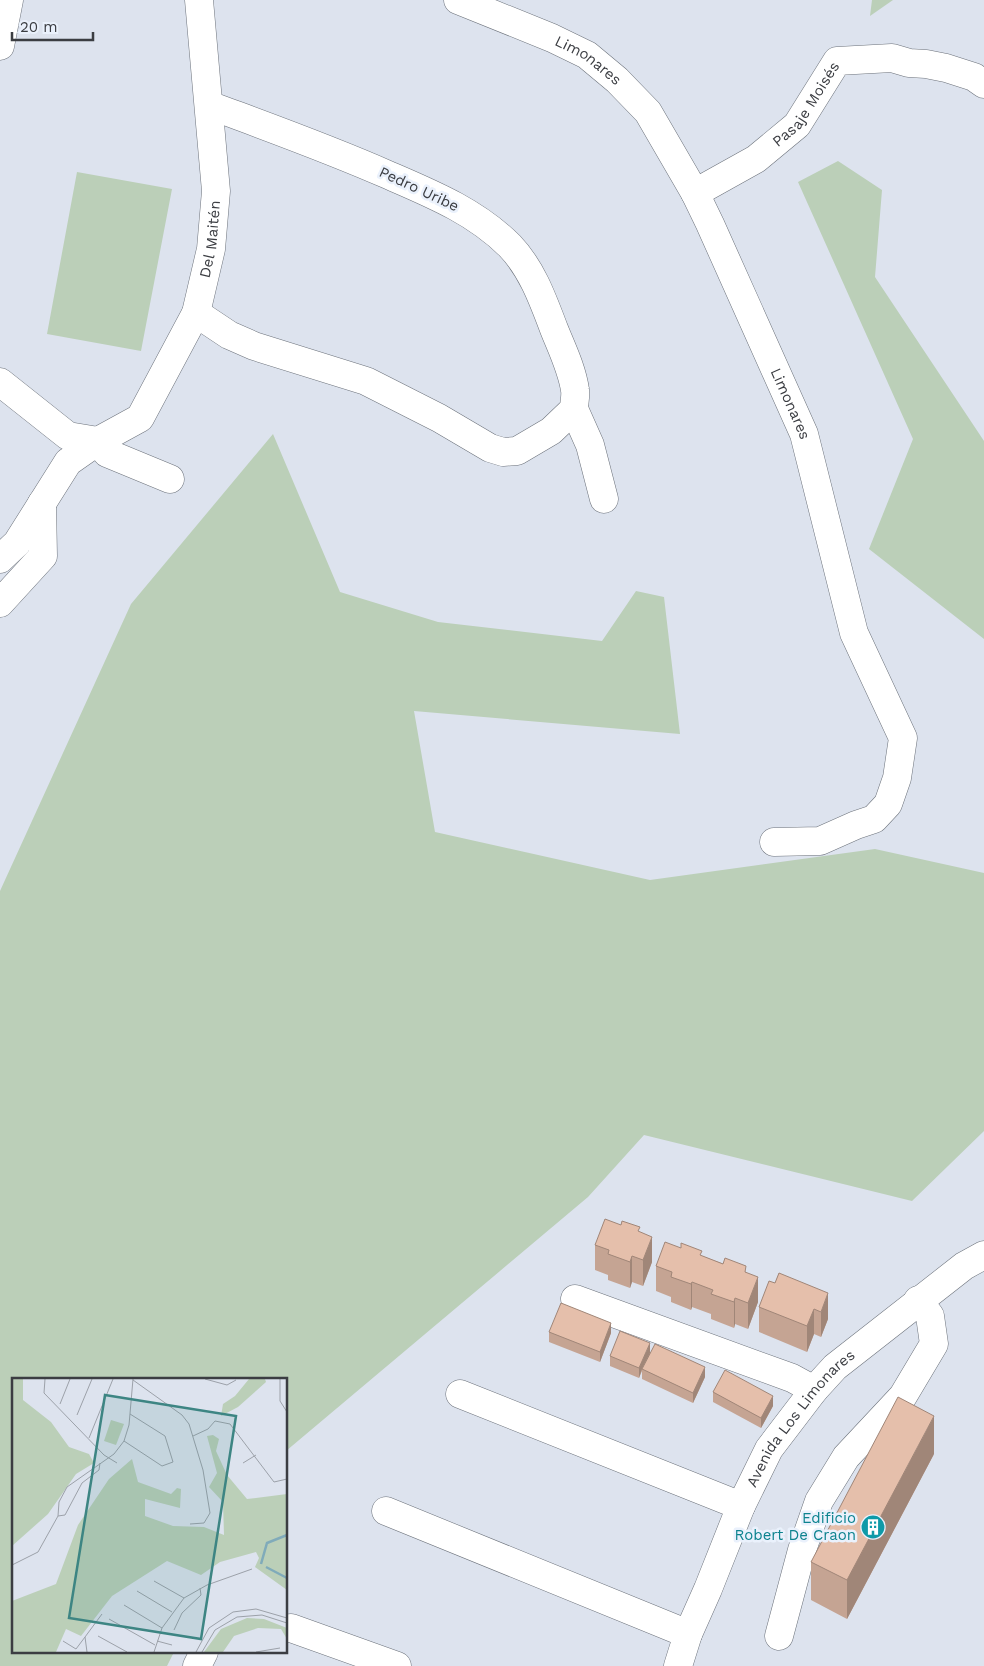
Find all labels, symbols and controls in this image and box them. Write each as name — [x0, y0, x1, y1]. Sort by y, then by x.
scale bar — [12, 10, 94, 42]
text: 20 m — [20, 18, 58, 36]
street label: Limonares — [552, 32, 625, 89]
street label: Pasaje Moisés — [769, 58, 843, 151]
street label: Pedro Uribe — [376, 163, 462, 215]
street label: Del Maitén — [196, 200, 224, 280]
street label: Limonares — [767, 365, 814, 441]
street label: Avenida Los Limonares — [743, 1346, 858, 1490]
inset map — [12, 1378, 288, 1654]
place label: Edificio Robert De Craon — [735, 1509, 856, 1544]
building icon: Edificio Robert De Craon — [860, 1514, 886, 1540]

